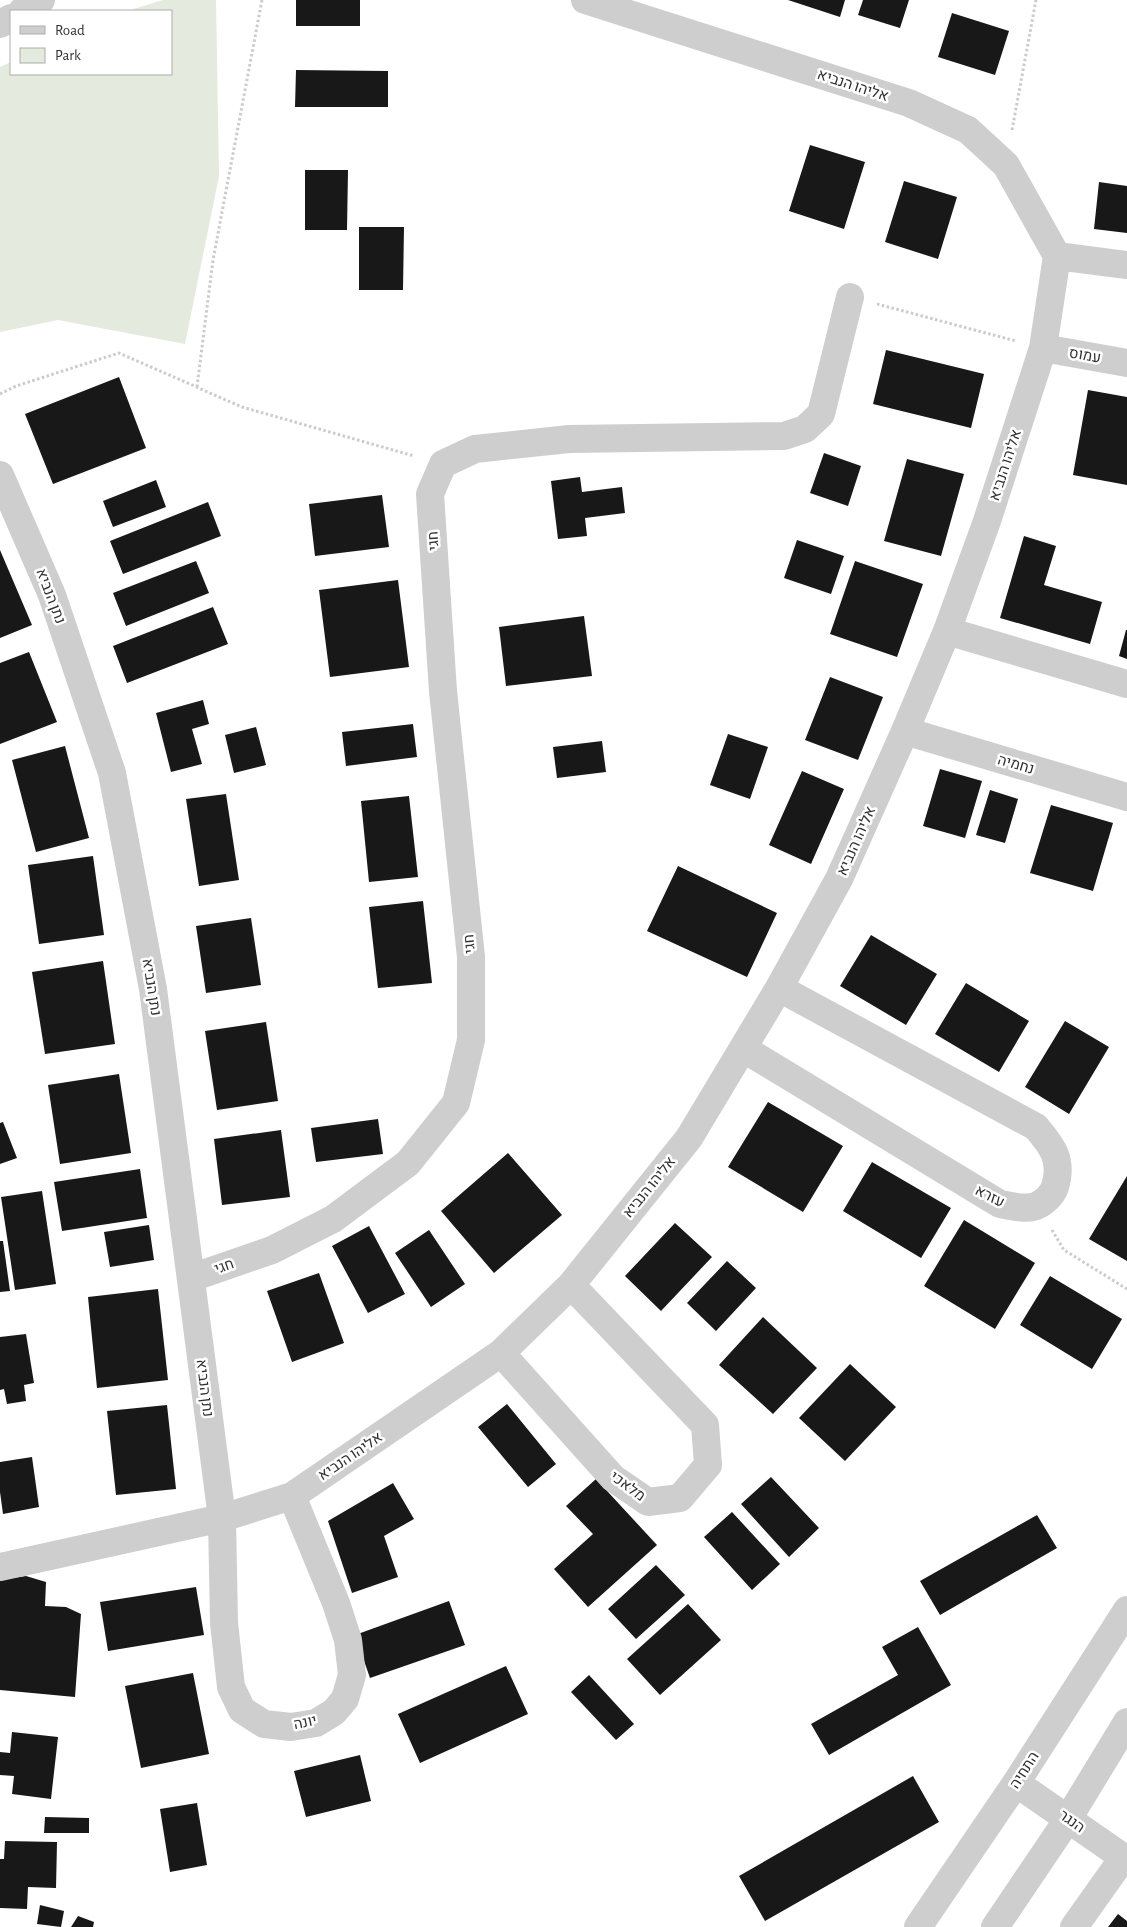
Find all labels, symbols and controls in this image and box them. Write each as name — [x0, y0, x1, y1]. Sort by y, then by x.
legend — [10, 10, 172, 75]
text: Road — [55, 23, 85, 38]
text: Park — [55, 48, 81, 63]
street label: אליהו הנביא — [815, 67, 890, 104]
street label: עמוס — [1068, 345, 1102, 366]
street label: אליהו הנביא — [987, 428, 1024, 503]
street label: חגי — [425, 531, 442, 551]
street label: נתן הנביא — [33, 566, 68, 626]
street label: נחמיה — [996, 752, 1036, 777]
street label: אליהו הנביא — [835, 804, 878, 878]
street label: חגי — [461, 934, 478, 954]
street label: נתן הנביא — [140, 957, 163, 1017]
street label: אליהו הנביא — [620, 1154, 678, 1221]
street label: עזרא — [973, 1183, 1007, 1210]
street label: חגי — [213, 1256, 236, 1277]
street label: נתן הנביא — [194, 1358, 215, 1418]
street label: אליהו הנביא — [315, 1430, 385, 1483]
street label: מלאכי — [607, 1469, 648, 1504]
street label: יונה — [292, 1713, 318, 1732]
street label: התחיה — [1007, 1749, 1042, 1791]
street label: הנגר — [1056, 1807, 1087, 1835]

